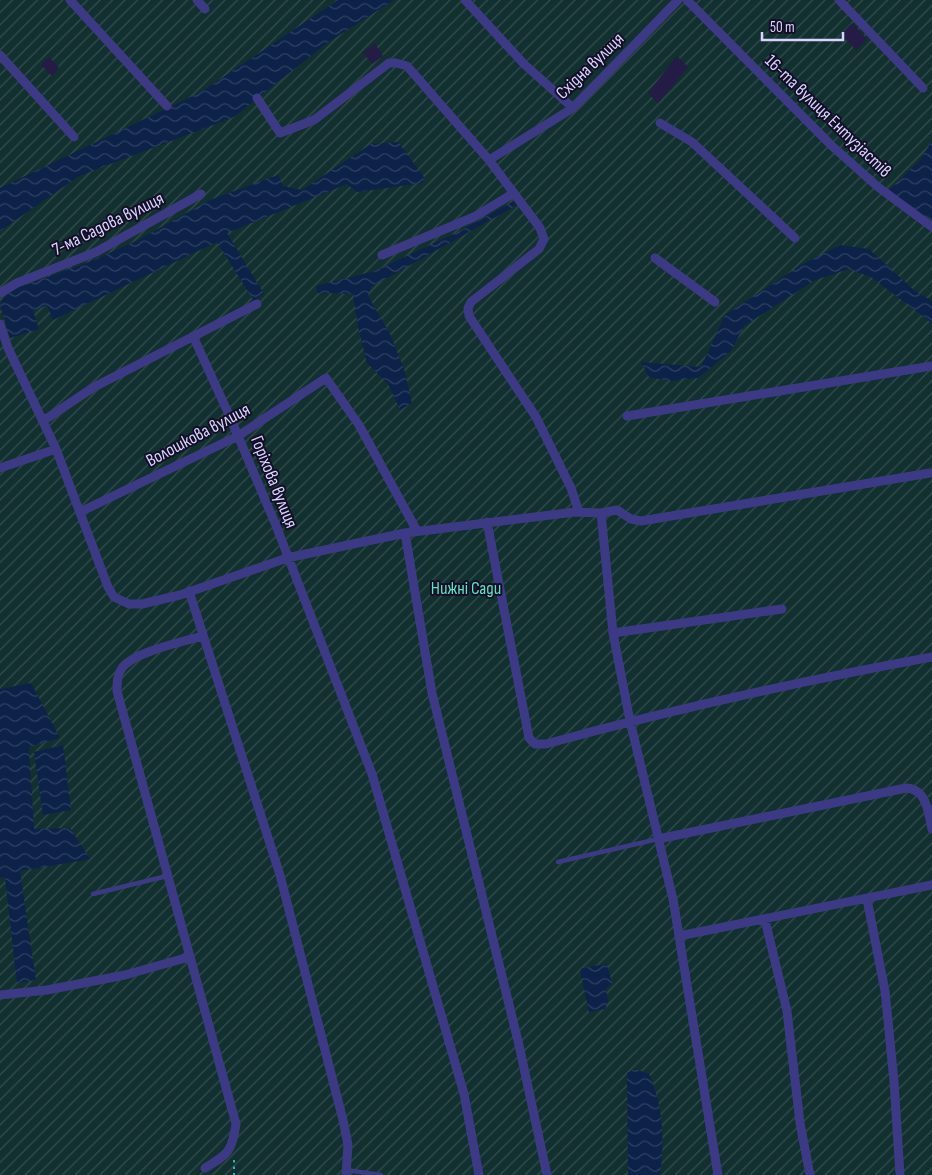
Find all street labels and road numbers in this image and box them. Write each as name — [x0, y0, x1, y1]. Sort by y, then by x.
street label: Східна вулиця — [552, 28, 628, 104]
street label: 16-та вулиця Ентузіастів — [761, 50, 895, 182]
street label: 7-ма Садова вулиця — [49, 188, 167, 260]
street label: Волошкова вулиця — [142, 399, 254, 471]
street label: Горіхова вулиця — [246, 433, 302, 531]

